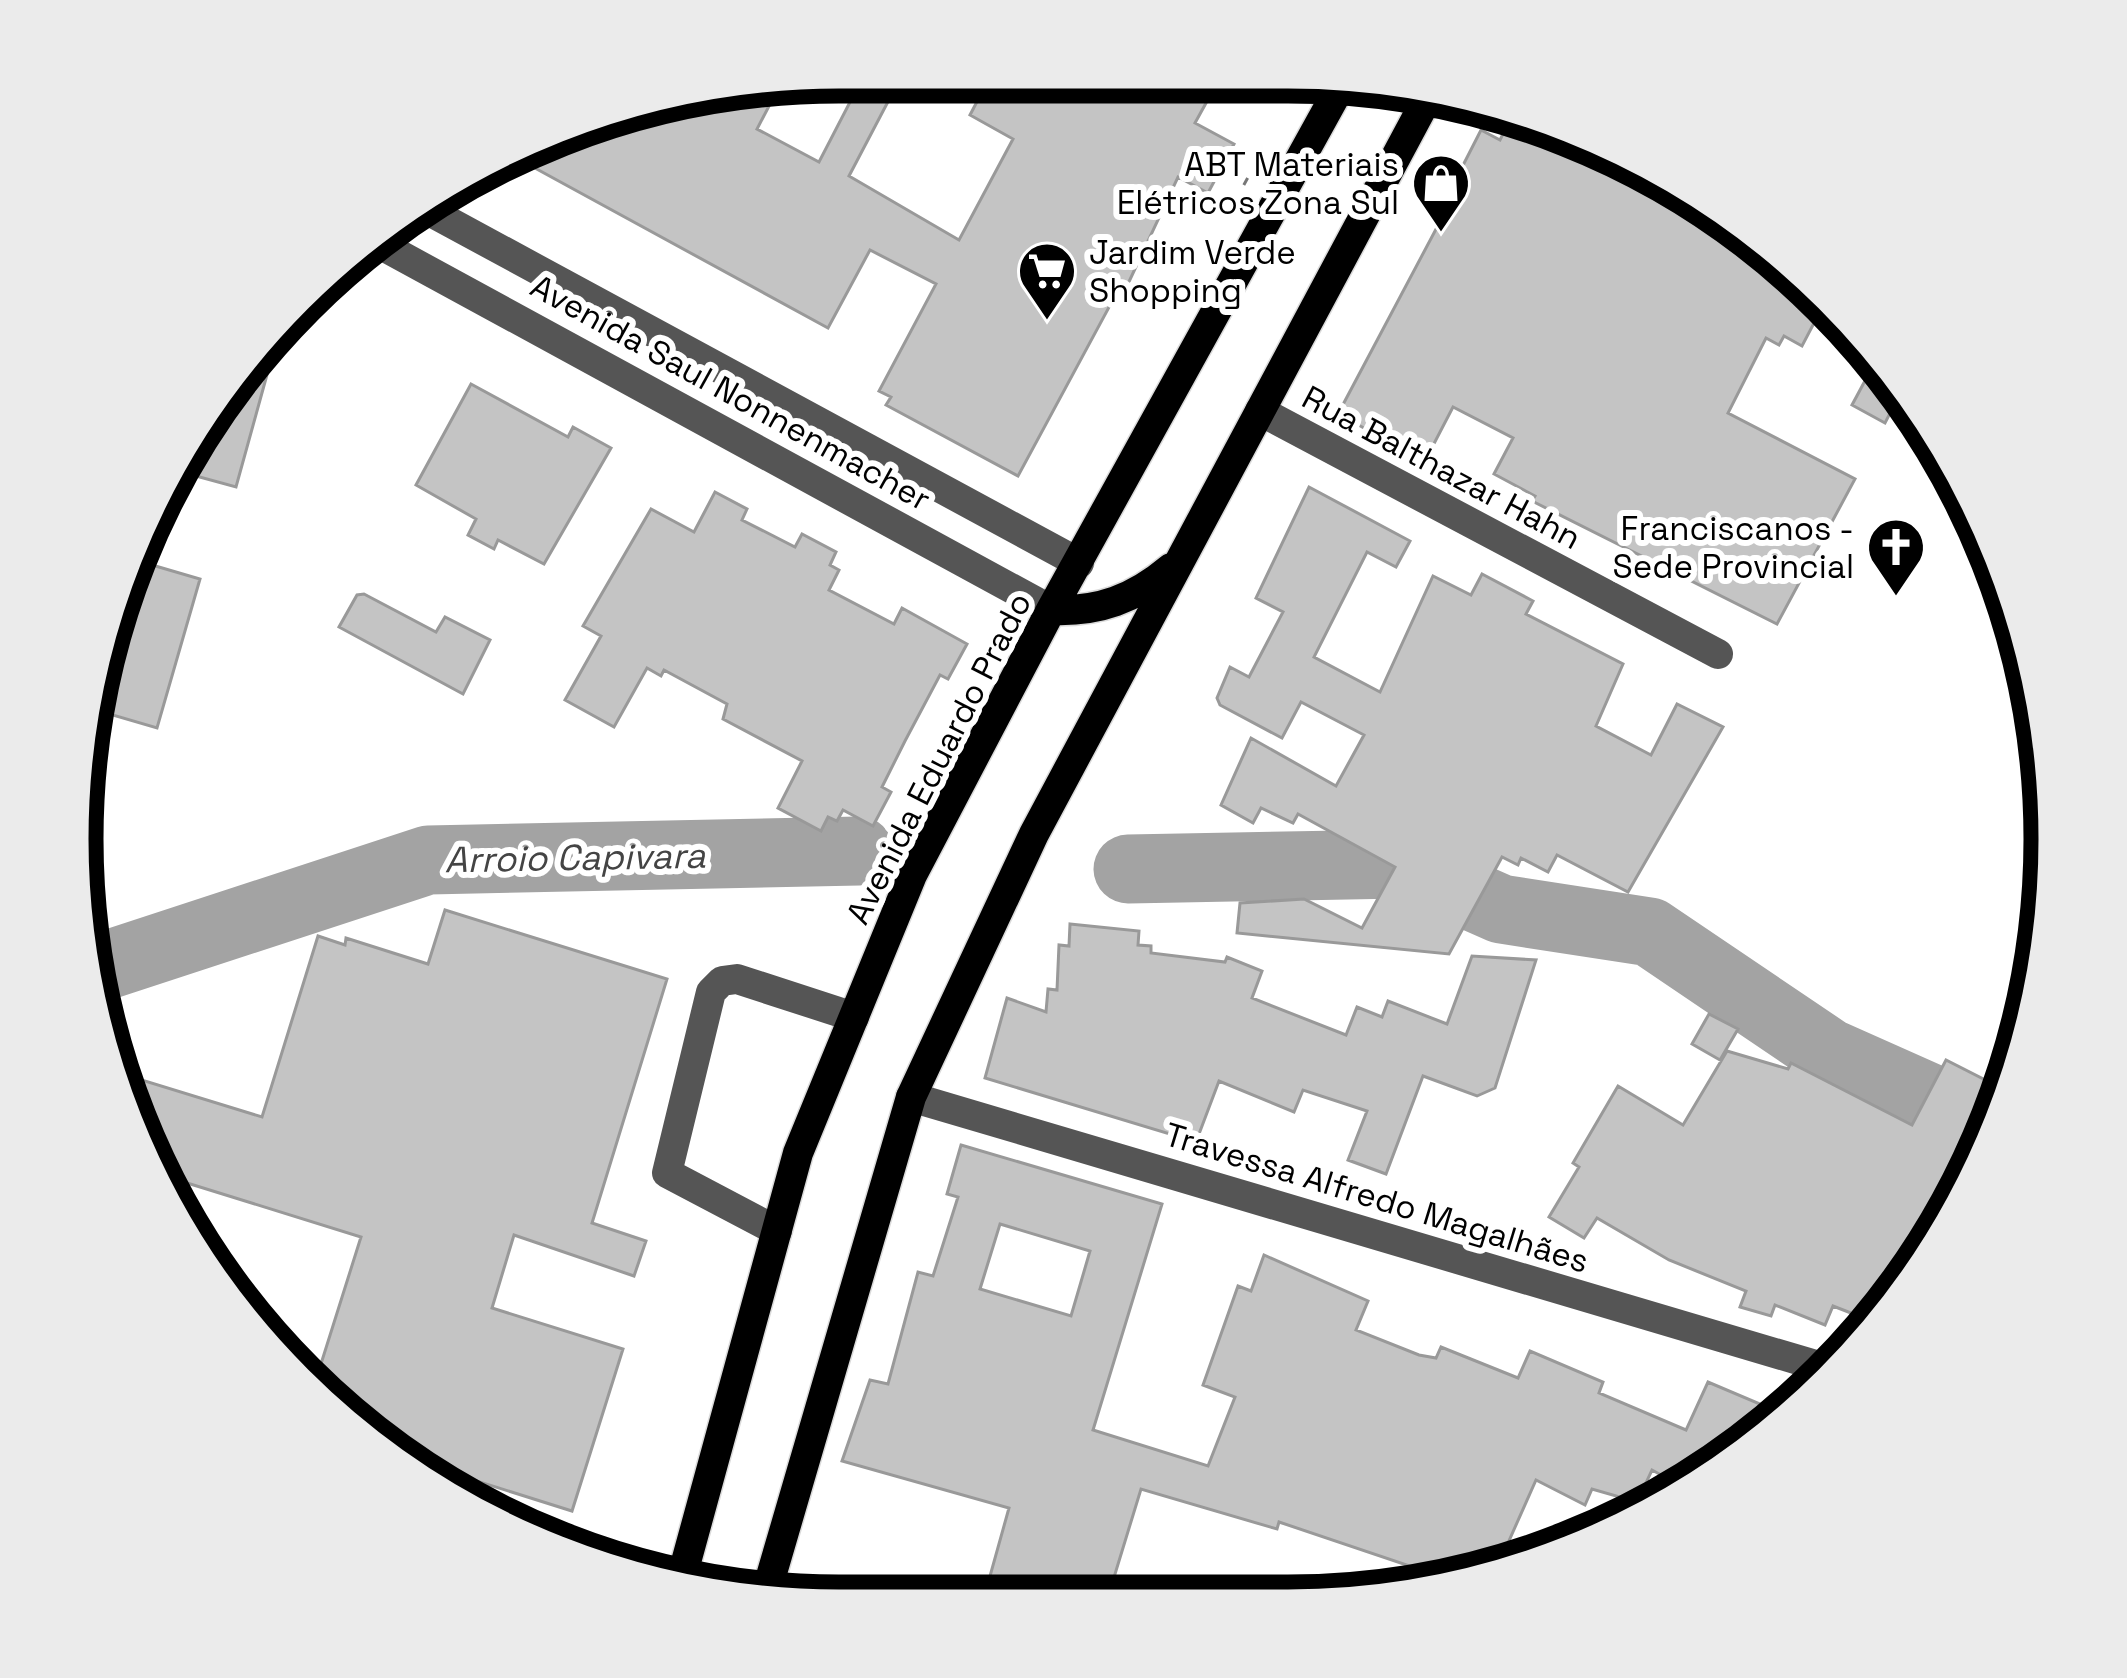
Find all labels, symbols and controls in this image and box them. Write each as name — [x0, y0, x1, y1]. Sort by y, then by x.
place label: ABT Materiais Elétricos Zona Sul — [1117, 144, 1399, 224]
shop icon: ABT Materiais Elétricos Zona Sul — [1410, 152, 1472, 234]
place label: Jardim Verde Shopping — [1089, 232, 1296, 312]
supermarket icon: Jardim Verde Shopping — [1016, 240, 1078, 322]
street label: Avenida Saul Nonnenmacher — [523, 265, 938, 521]
street label: Rua Balthazar Hahn — [1295, 377, 1588, 559]
place label: Franciscanos - Sede Provincial — [1613, 508, 1854, 588]
church icon: Franciscanos - Sede Provincial — [1865, 516, 1927, 598]
street label: Avenida Eduardo Prado — [837, 586, 1041, 931]
water label: Arroio Capivara — [444, 833, 706, 883]
street label: Travessa Alfredo Magalhães — [1160, 1113, 1594, 1283]

